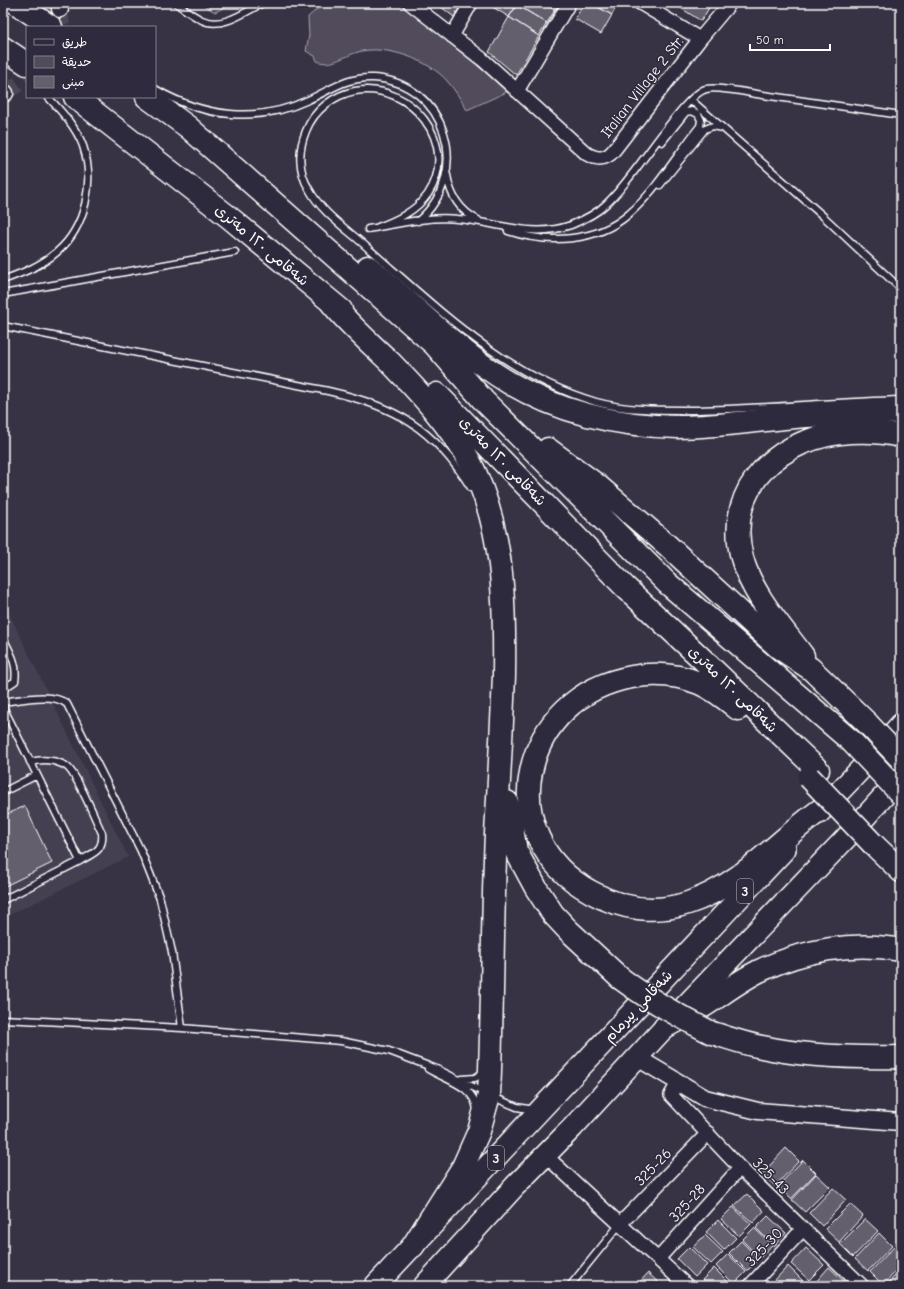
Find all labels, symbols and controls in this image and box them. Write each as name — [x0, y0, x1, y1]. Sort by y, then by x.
legend — [26, 26, 156, 98]
scale bar — [750, 26, 830, 52]
street label: Italian Village 2 Str. — [597, 33, 687, 141]
text: 50 m — [756, 33, 784, 47]
text: طريق — [62, 35, 87, 49]
text: حديقة — [62, 55, 91, 69]
text: مبنى — [62, 75, 85, 90]
street label: شەقامی ١٢٠ مەتری — [211, 200, 313, 290]
street label: شەقامی ١٢٠ مەتری — [455, 413, 550, 510]
street label: شەقامی ١٢٠ مەتری — [684, 642, 781, 737]
road number: 3 — [737, 879, 753, 903]
street label: شەقامی پیرمام — [600, 966, 678, 1047]
street label: 325-26 — [631, 1144, 675, 1190]
road number: 3 — [488, 1146, 504, 1170]
street label: 325-43 — [749, 1154, 793, 1198]
street label: 325-28 — [665, 1180, 709, 1226]
street label: 325-30 — [742, 1224, 786, 1270]

